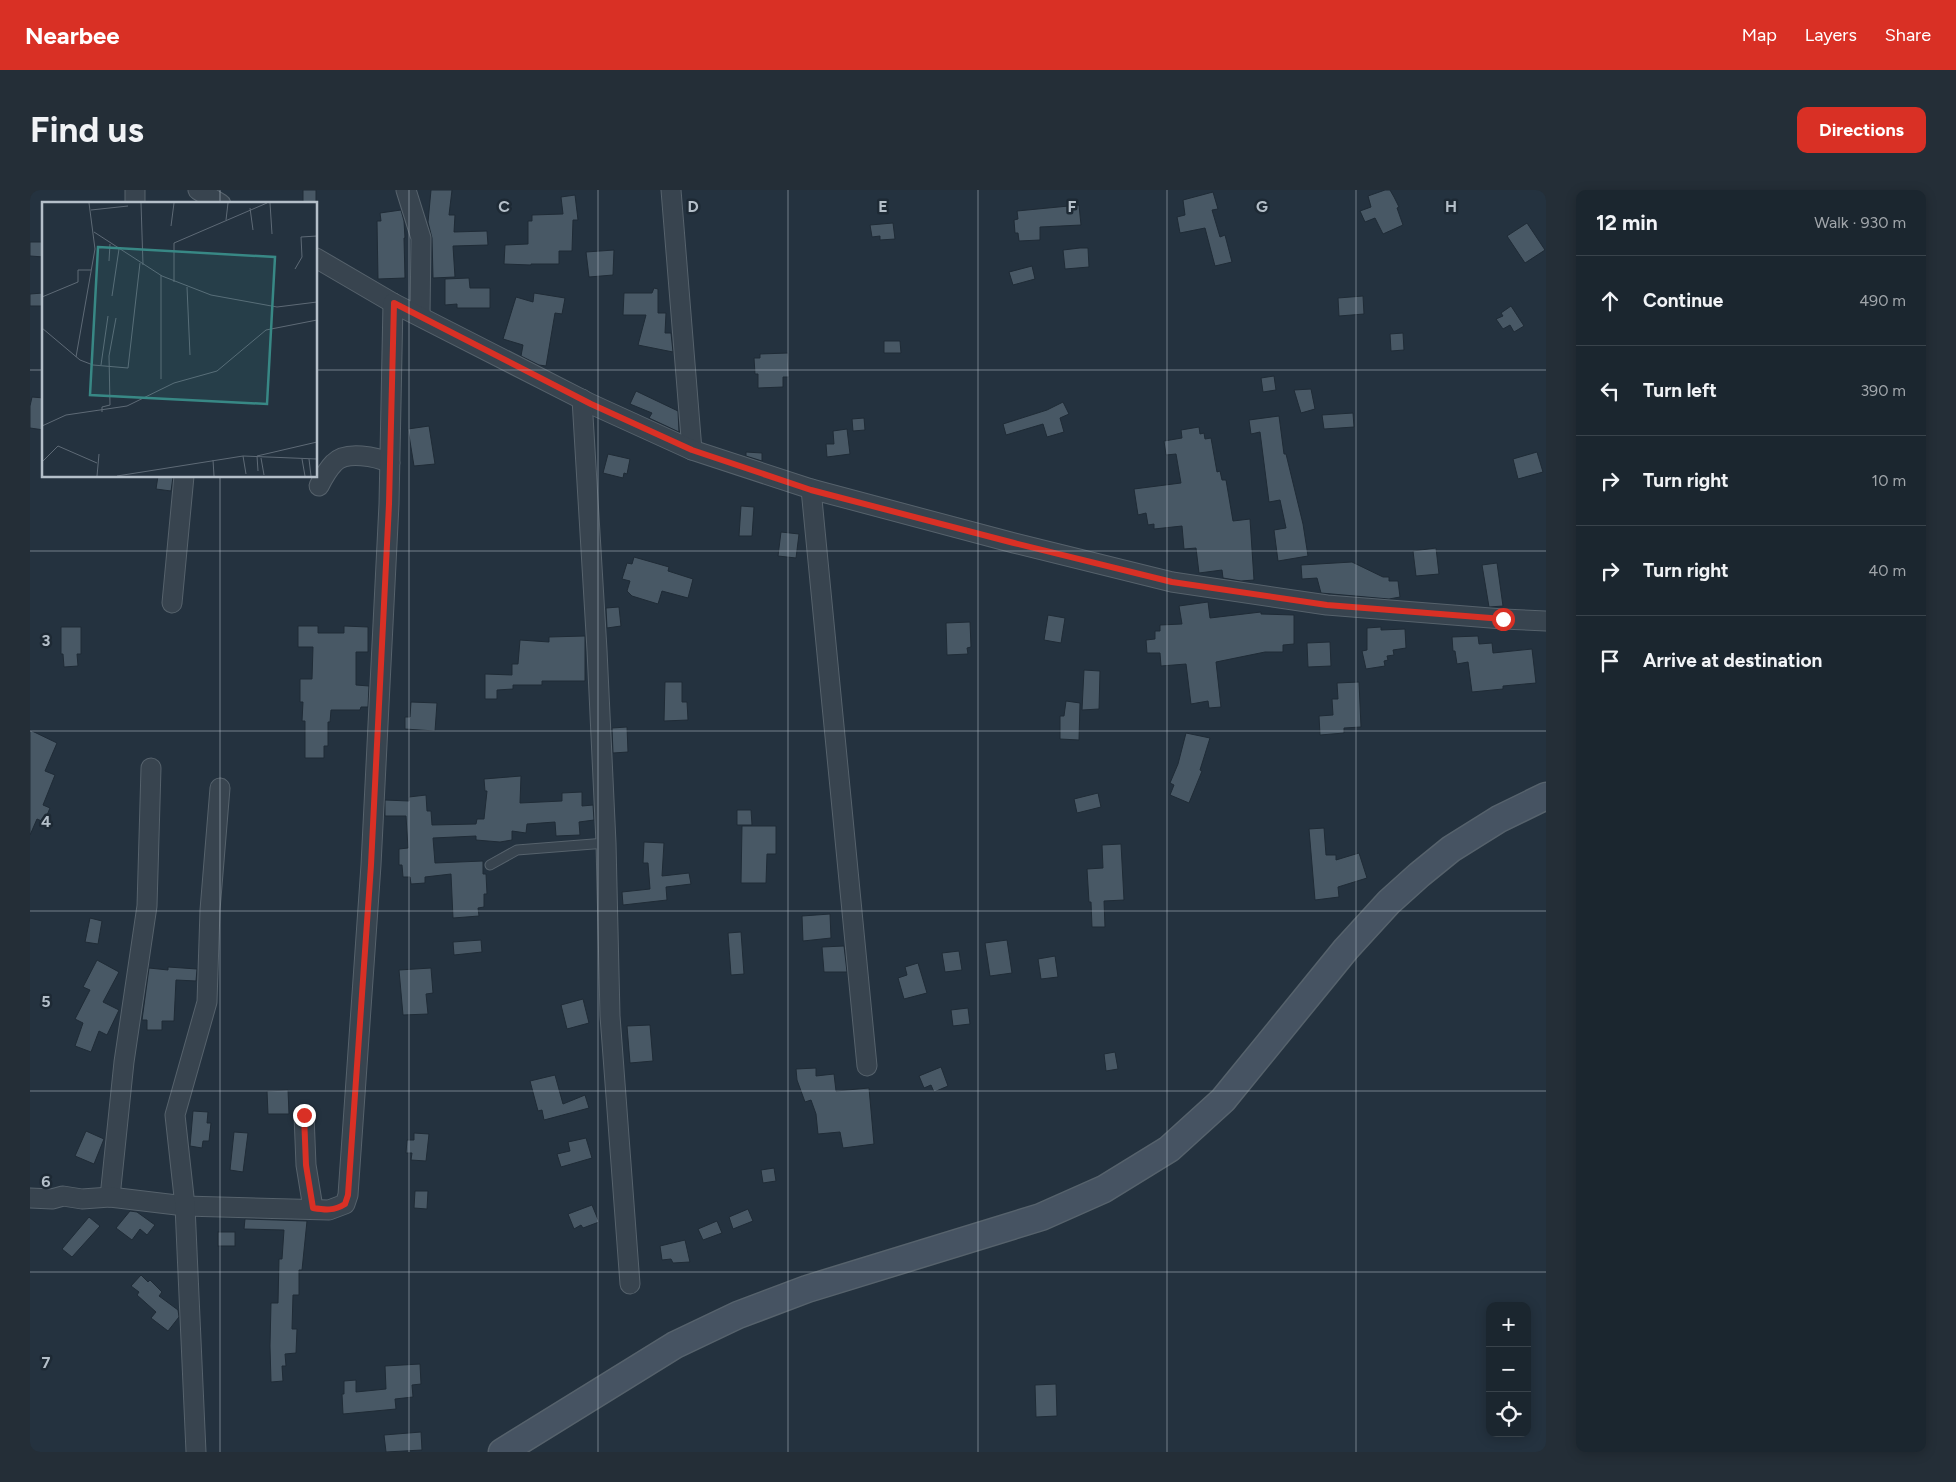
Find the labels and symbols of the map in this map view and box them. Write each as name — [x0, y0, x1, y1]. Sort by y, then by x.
text: C — [498, 197, 510, 216]
text: D — [687, 197, 699, 216]
text: E — [878, 197, 888, 216]
text: F — [1068, 197, 1077, 216]
text: G — [1256, 197, 1268, 216]
text: H — [1445, 197, 1457, 216]
inset map — [42, 202, 318, 478]
route start — [1492, 608, 1515, 631]
text: 3 — [42, 631, 51, 650]
text: 4 — [41, 812, 51, 831]
text: 5 — [41, 992, 51, 1011]
route end — [293, 1104, 316, 1127]
text: 6 — [41, 1172, 51, 1191]
text: 7 — [42, 1353, 51, 1372]

